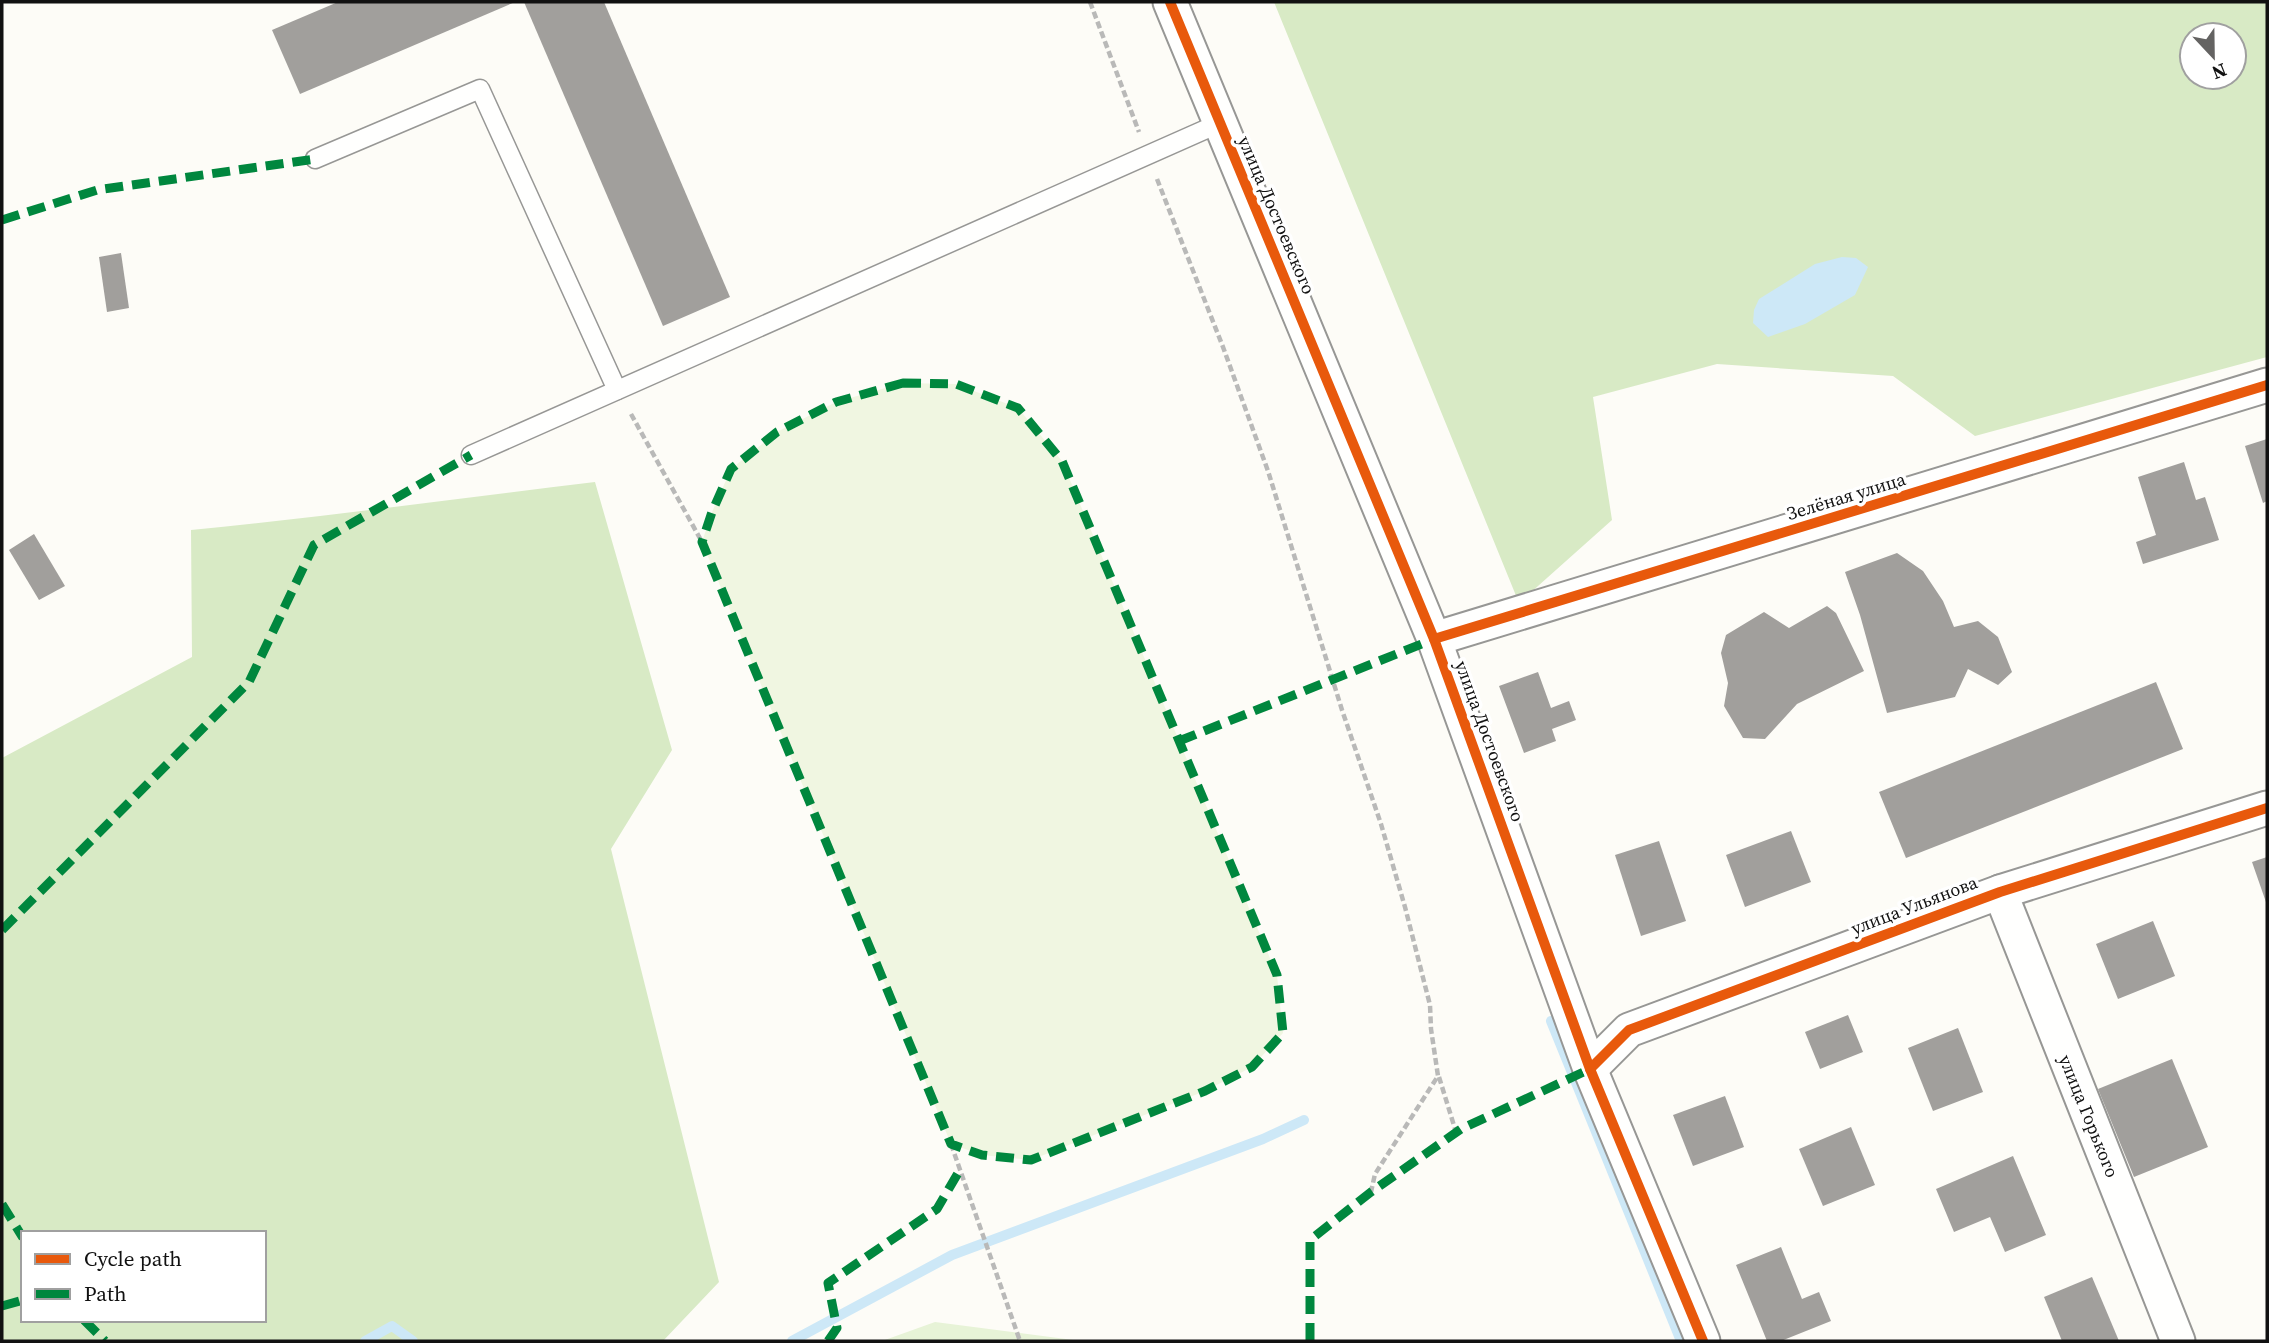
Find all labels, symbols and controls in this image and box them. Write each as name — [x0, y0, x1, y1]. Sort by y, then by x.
north arrow — [2178, 21, 2248, 91]
text: N — [2208, 57, 2231, 86]
street label: улица Достоевского — [1232, 132, 1322, 298]
street label: Зелёная улица — [1783, 466, 1909, 526]
street label: улица Достоевского — [1449, 657, 1531, 825]
street label: улица Ульянова — [1847, 869, 1982, 941]
street label: улица Горького — [2053, 1051, 2125, 1181]
legend — [21, 1231, 266, 1322]
text: Cycle path — [84, 1244, 182, 1273]
text: Path — [84, 1279, 127, 1308]

